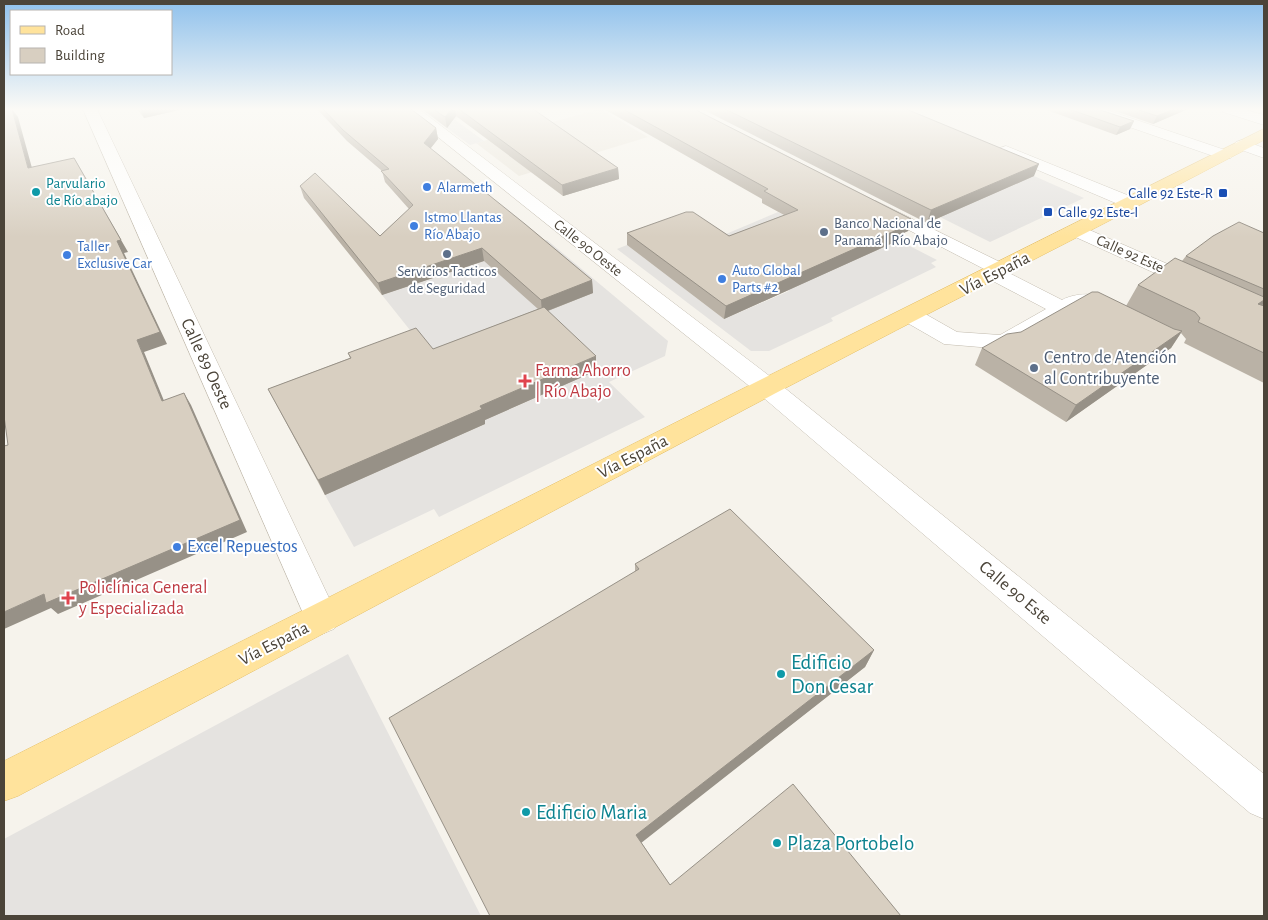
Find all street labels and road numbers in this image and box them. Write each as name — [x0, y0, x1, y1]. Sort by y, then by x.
street label: Calle 90 Oeste — [551, 217, 625, 279]
street label: Calle 92 Este — [1094, 232, 1166, 276]
street label: Vía España — [957, 249, 1033, 299]
street label: Calle 89 Oeste — [177, 316, 235, 412]
street label: Vía España — [595, 432, 671, 482]
street label: Calle 90 Este — [976, 558, 1054, 628]
street label: Vía España — [236, 619, 312, 669]

